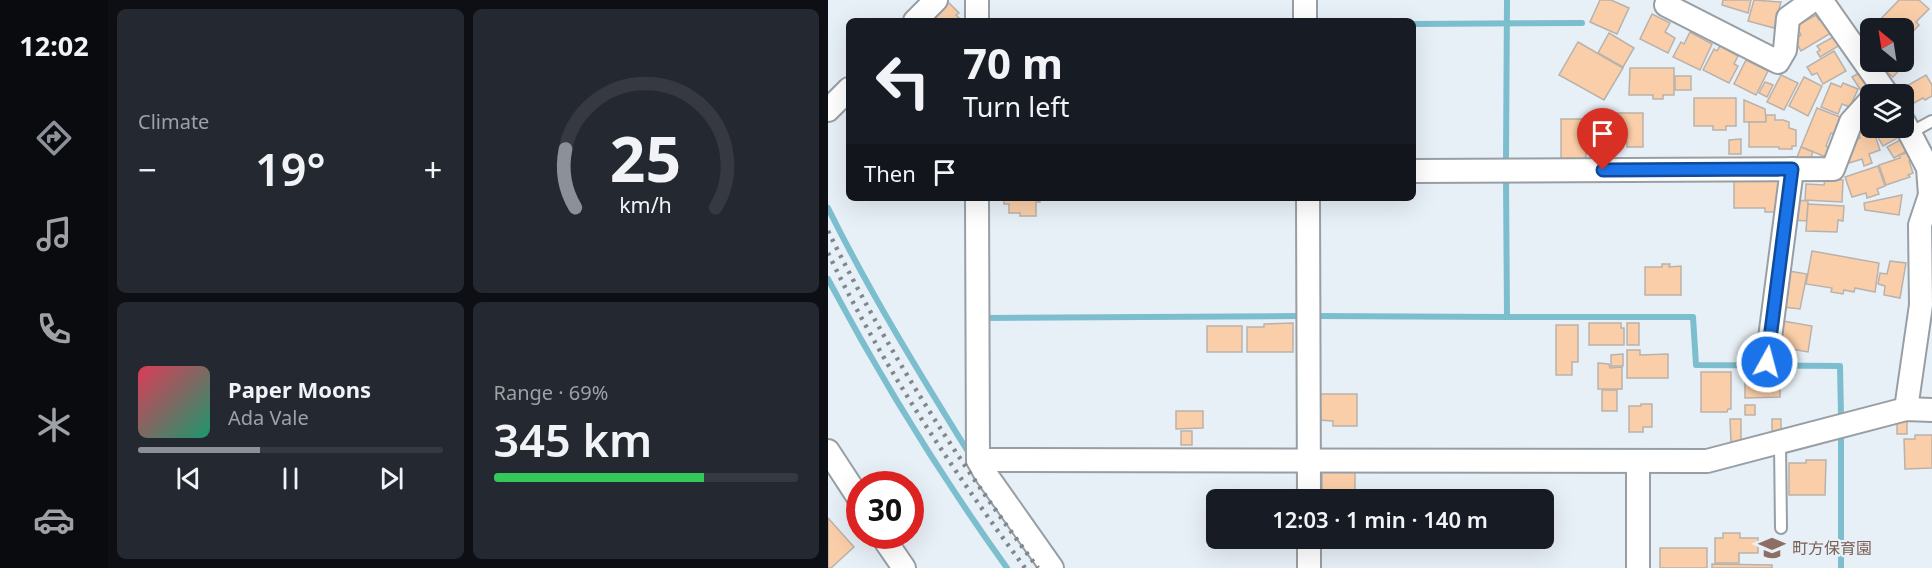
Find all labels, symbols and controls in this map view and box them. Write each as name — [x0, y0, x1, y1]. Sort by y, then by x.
north arrow — [1860, 18, 1914, 72]
map controls — [1860, 18, 1914, 138]
text: 12:02 — [19, 27, 89, 64]
text: 70 m — [963, 34, 1063, 91]
icon: left — [864, 42, 942, 120]
button: layers — [1860, 84, 1914, 138]
text: Turn left — [963, 88, 1069, 125]
text: Climate — [138, 108, 209, 135]
pin — [1577, 108, 1628, 170]
text: 25 — [610, 115, 681, 200]
icon: directions — [33, 117, 75, 159]
icon: arrive — [1586, 117, 1619, 150]
text: 19° — [255, 138, 326, 199]
text: − — [138, 147, 157, 192]
text: + — [424, 147, 443, 192]
icon: arrive — [928, 156, 961, 189]
text: Then — [864, 158, 916, 188]
text: km/h — [619, 190, 672, 219]
icon: music — [33, 213, 75, 255]
icon: phone — [33, 308, 75, 350]
position arrow — [1735, 330, 1799, 394]
text: Paper Moons — [228, 374, 371, 404]
text: Range · 69% — [494, 379, 608, 406]
icon: climate — [33, 404, 75, 446]
text: Ada Vale — [228, 404, 309, 431]
text: 345 km — [494, 409, 652, 470]
icon: previous — [172, 462, 205, 495]
icon: pause — [274, 462, 307, 495]
icon: next — [375, 462, 408, 495]
speed limit sign: 30 — [846, 471, 924, 549]
icon: car — [33, 499, 75, 541]
text: 12:03 · 1 min · 140 m — [1272, 504, 1488, 534]
school or university icon: 町方保育園 — [1757, 533, 1787, 563]
place label: 町方保育園 — [1792, 537, 1872, 559]

